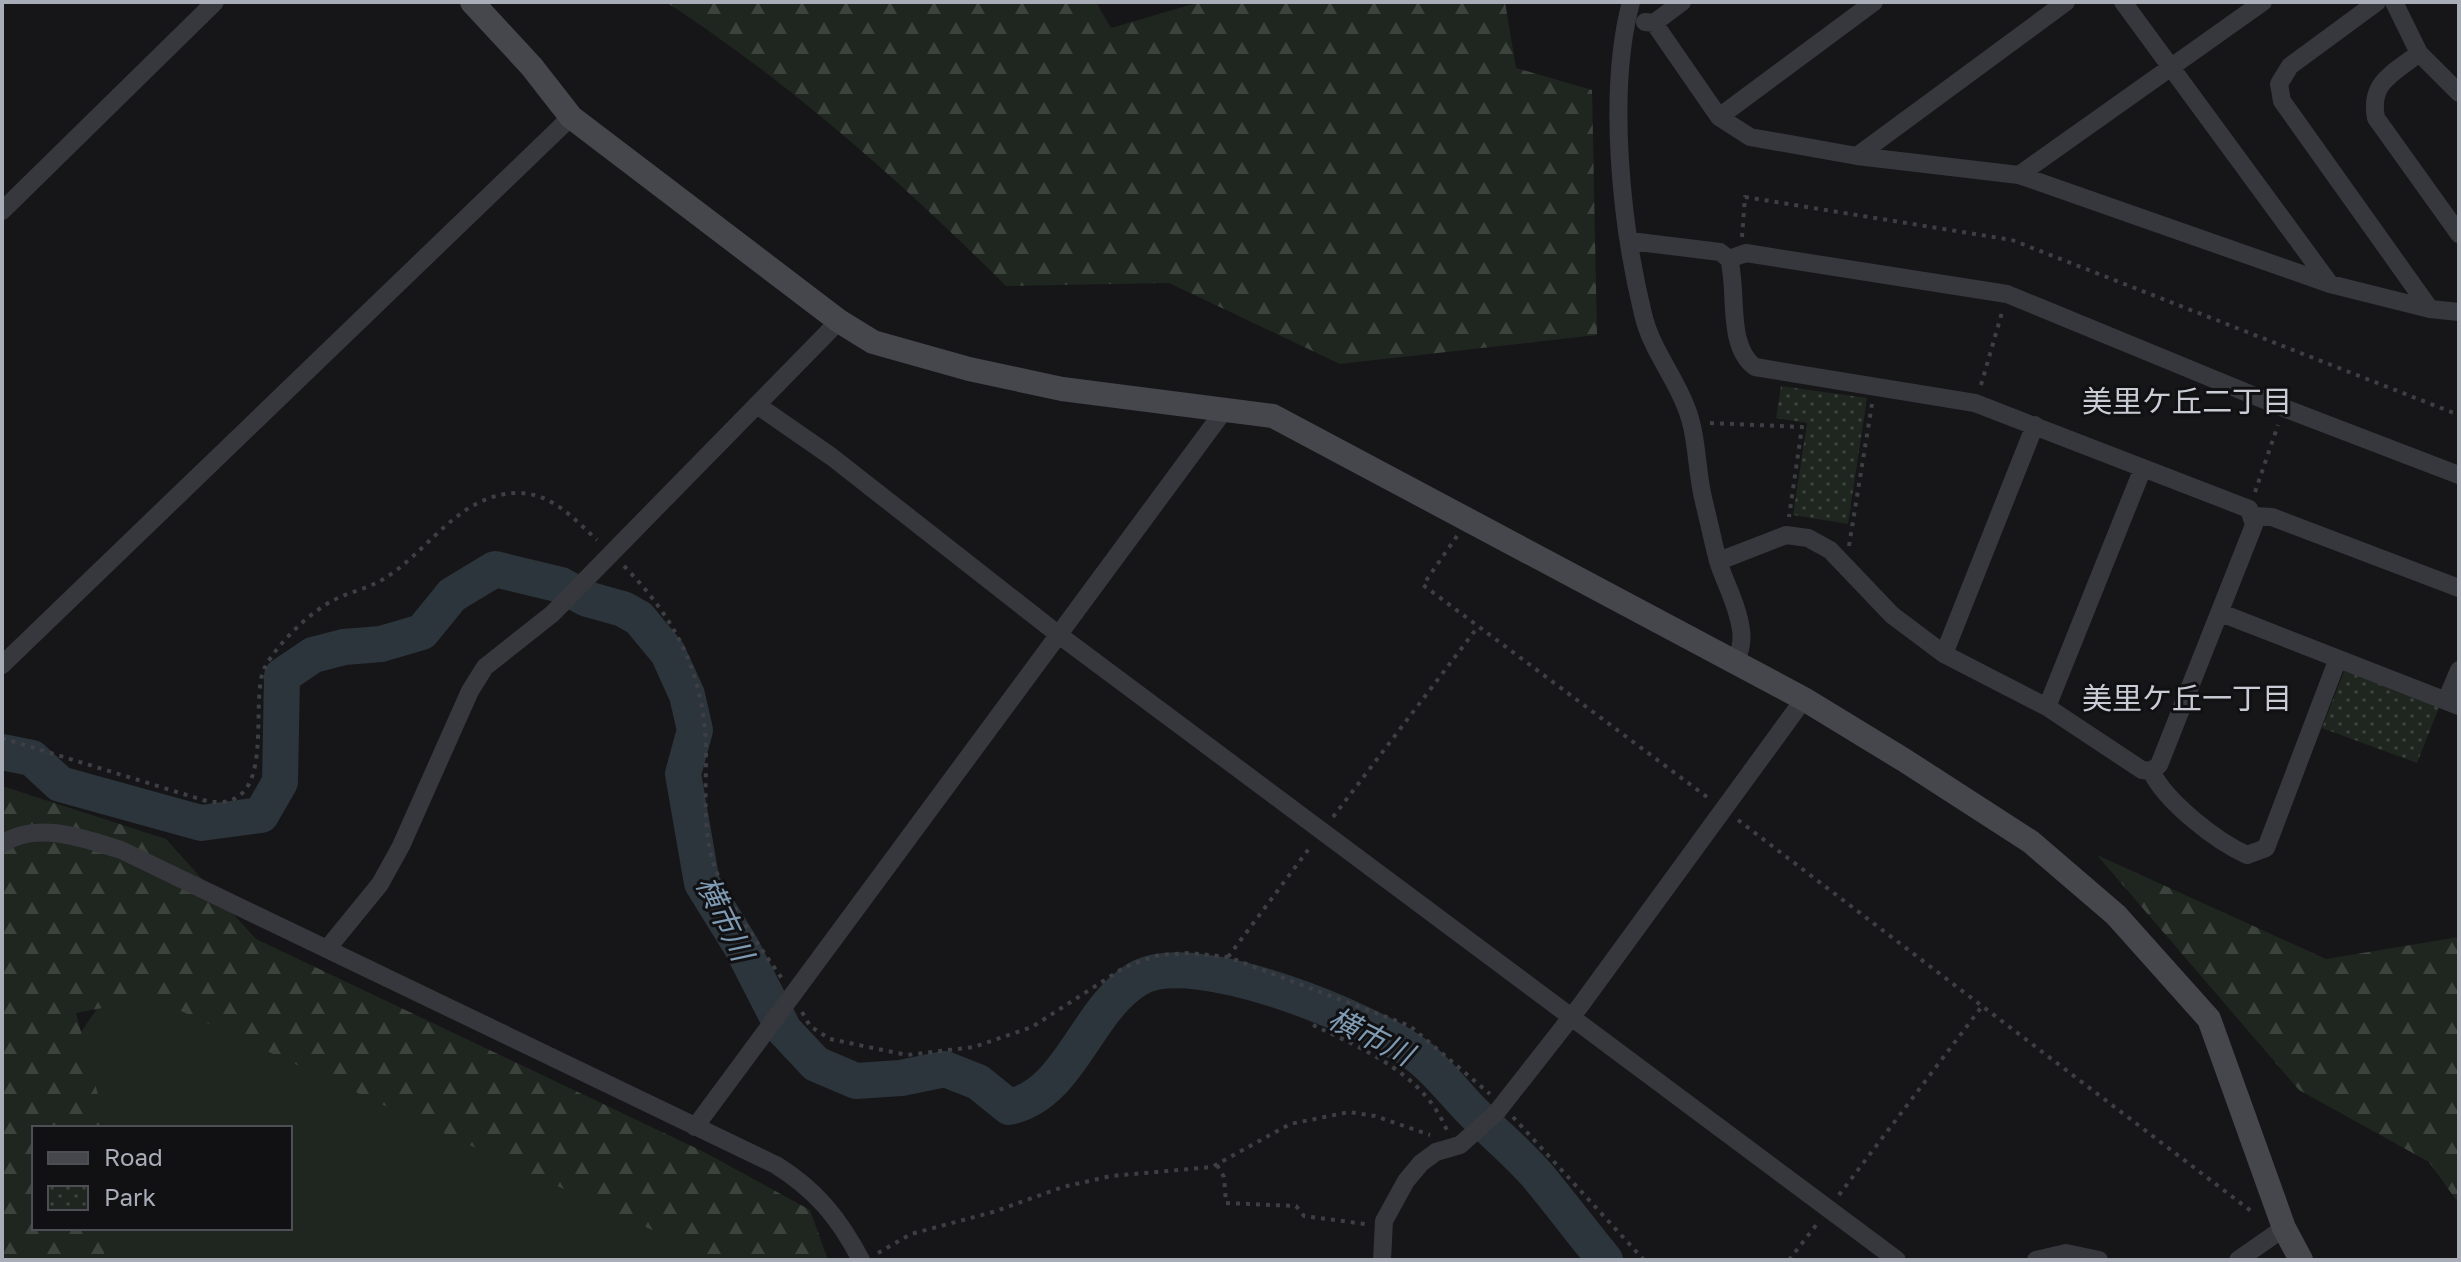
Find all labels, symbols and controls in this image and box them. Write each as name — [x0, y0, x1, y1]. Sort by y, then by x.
district label: 美里ケ丘二丁目 — [2082, 383, 2292, 419]
district label: 美里ケ丘一丁目 — [2082, 680, 2292, 716]
water label: 横市川 — [689, 870, 762, 969]
water label: 横市川 — [1323, 1000, 1422, 1074]
legend — [32, 1126, 292, 1230]
text: Road — [104, 1142, 163, 1171]
text: Park — [104, 1182, 156, 1211]

